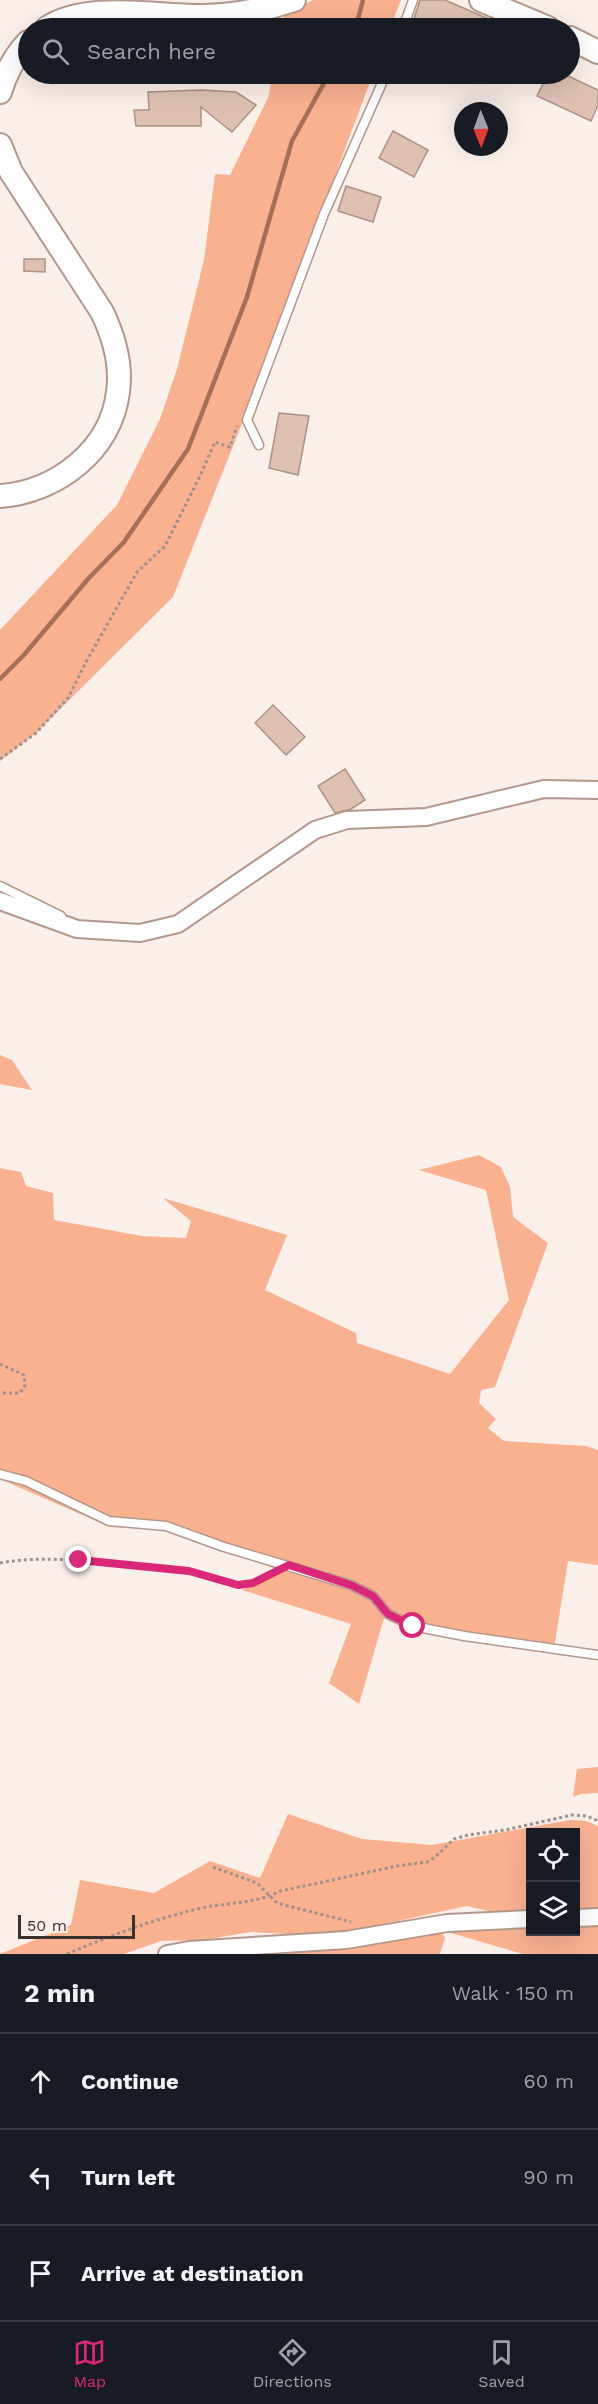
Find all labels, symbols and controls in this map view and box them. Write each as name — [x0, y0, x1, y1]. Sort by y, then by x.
search box — [18, 18, 580, 84]
icon: search — [39, 35, 72, 68]
text: Search here — [87, 39, 216, 64]
north arrow — [454, 102, 508, 156]
route end — [65, 1546, 91, 1572]
route start — [399, 1612, 425, 1638]
map controls — [526, 1828, 580, 1936]
button: locate — [526, 1828, 580, 1882]
button: layers — [526, 1882, 580, 1936]
scale bar — [18, 1912, 135, 1940]
text: 50 m — [27, 1916, 67, 1935]
text: 2 min — [24, 1978, 95, 2008]
text: Walk · 150 m — [452, 1981, 574, 2005]
icon: ahead — [24, 2065, 57, 2098]
text: Continue — [81, 2069, 179, 2094]
text: 60 m — [524, 2069, 574, 2093]
icon: left — [24, 2161, 57, 2194]
text: Turn left — [81, 2165, 175, 2190]
text: 90 m — [523, 2165, 574, 2189]
icon: arrive — [24, 2257, 57, 2290]
text: Arrive at destination — [81, 2261, 304, 2286]
tab: Map — [73, 2336, 106, 2391]
tab: Directions — [253, 2336, 332, 2391]
tab: Saved — [478, 2336, 525, 2391]

